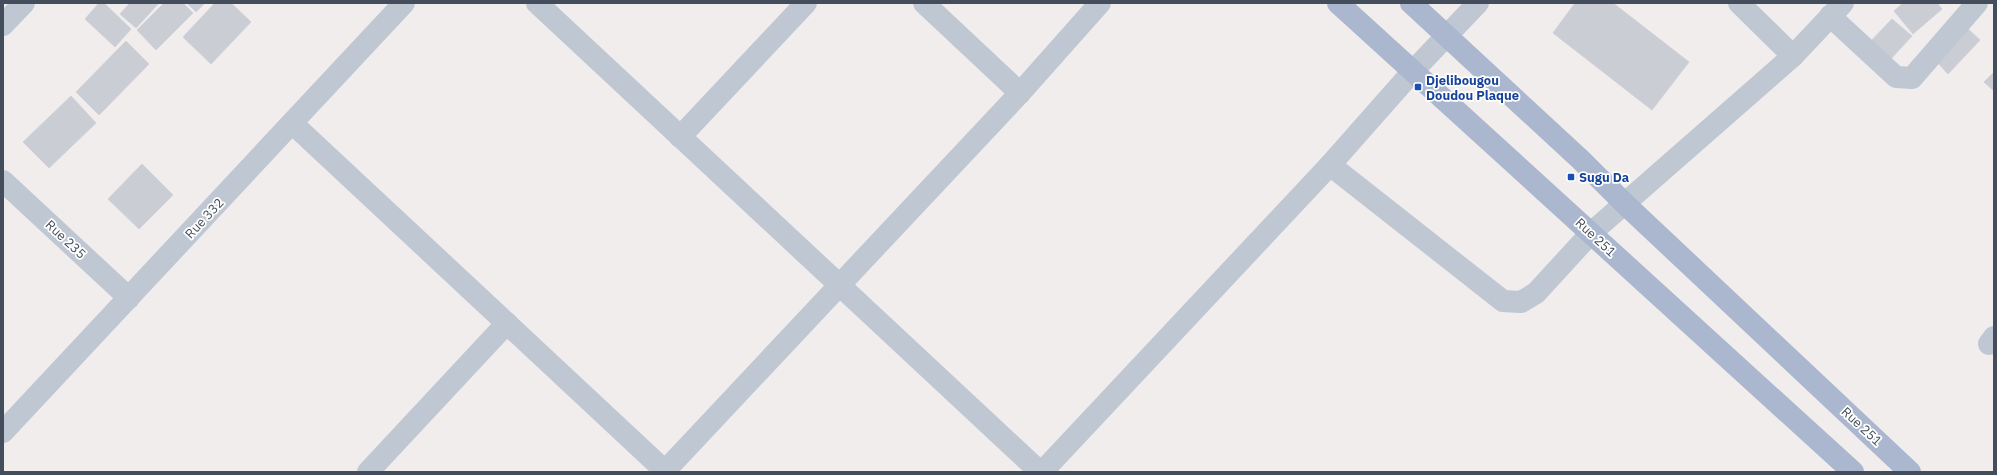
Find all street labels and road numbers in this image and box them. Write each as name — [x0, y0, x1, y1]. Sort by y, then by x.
street label: Rue 332 — [181, 195, 227, 242]
street label: Rue 251 — [1572, 214, 1620, 261]
street label: Rue 235 — [42, 216, 89, 262]
street label: Rue 251 — [1838, 403, 1886, 450]

